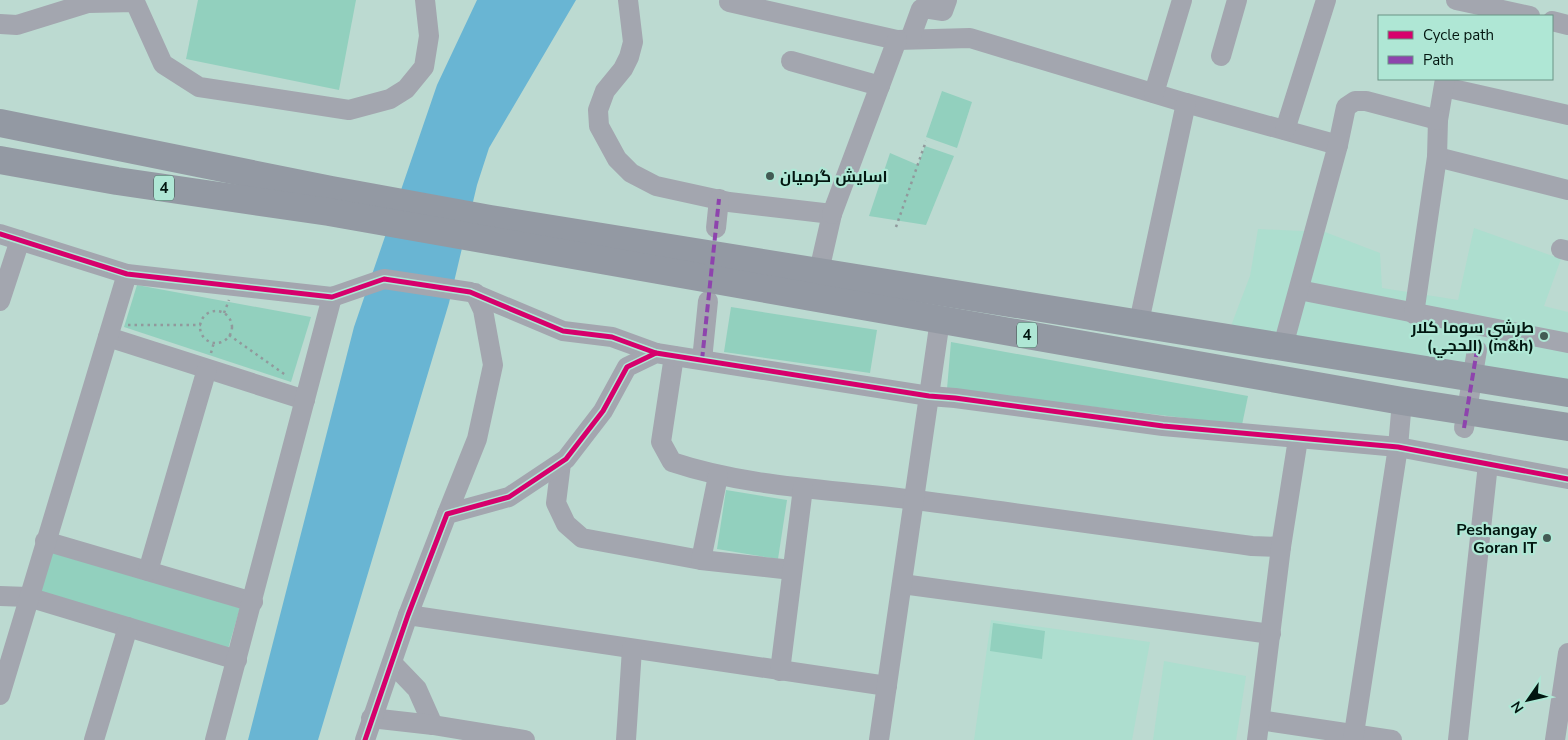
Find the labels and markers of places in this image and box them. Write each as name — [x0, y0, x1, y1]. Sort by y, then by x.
place label: اسايش گرميان — [780, 166, 888, 188]
marker: اسايش گرميان — [764, 170, 776, 182]
place label: طرشي سوما كلار (الحجي) (m&h) — [1410, 317, 1534, 358]
marker: طرشي سوما كلار (الحجي) (m&h) — [1538, 330, 1550, 342]
place label: Peshangay Goran IT — [1456, 519, 1538, 559]
marker: Peshangay Goran IT — [1541, 532, 1553, 544]

